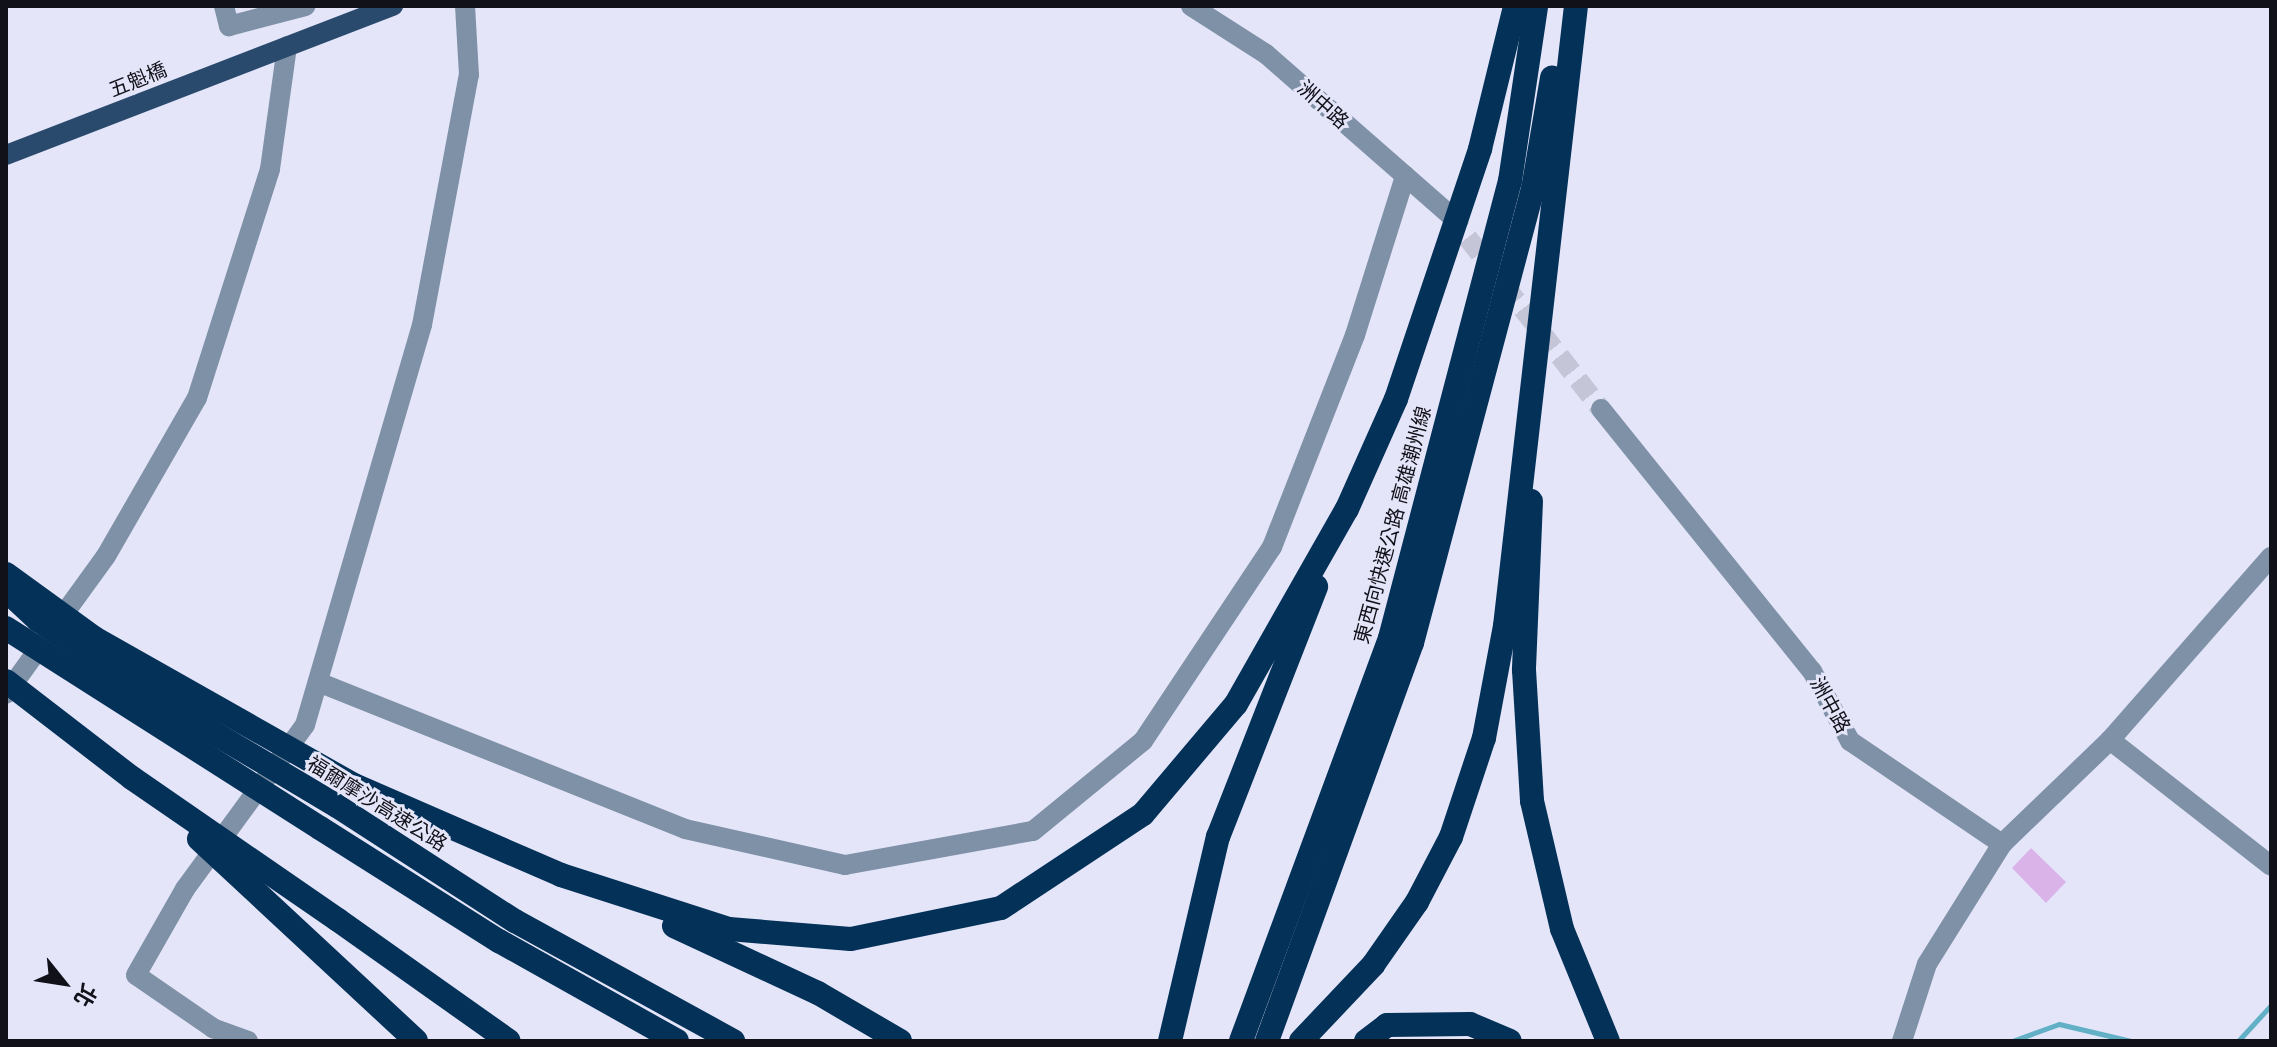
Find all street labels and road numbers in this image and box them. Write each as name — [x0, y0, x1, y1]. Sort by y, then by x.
street label: 五魁橋 — [106, 58, 170, 102]
street label: 洲中路 — [1293, 76, 1353, 134]
street label: 東西向快速公路 高雄潮州線 — [1350, 404, 1436, 646]
street label: 洲中路 — [1805, 673, 1855, 737]
street label: 福爾摩沙高速公路 — [303, 751, 451, 857]

